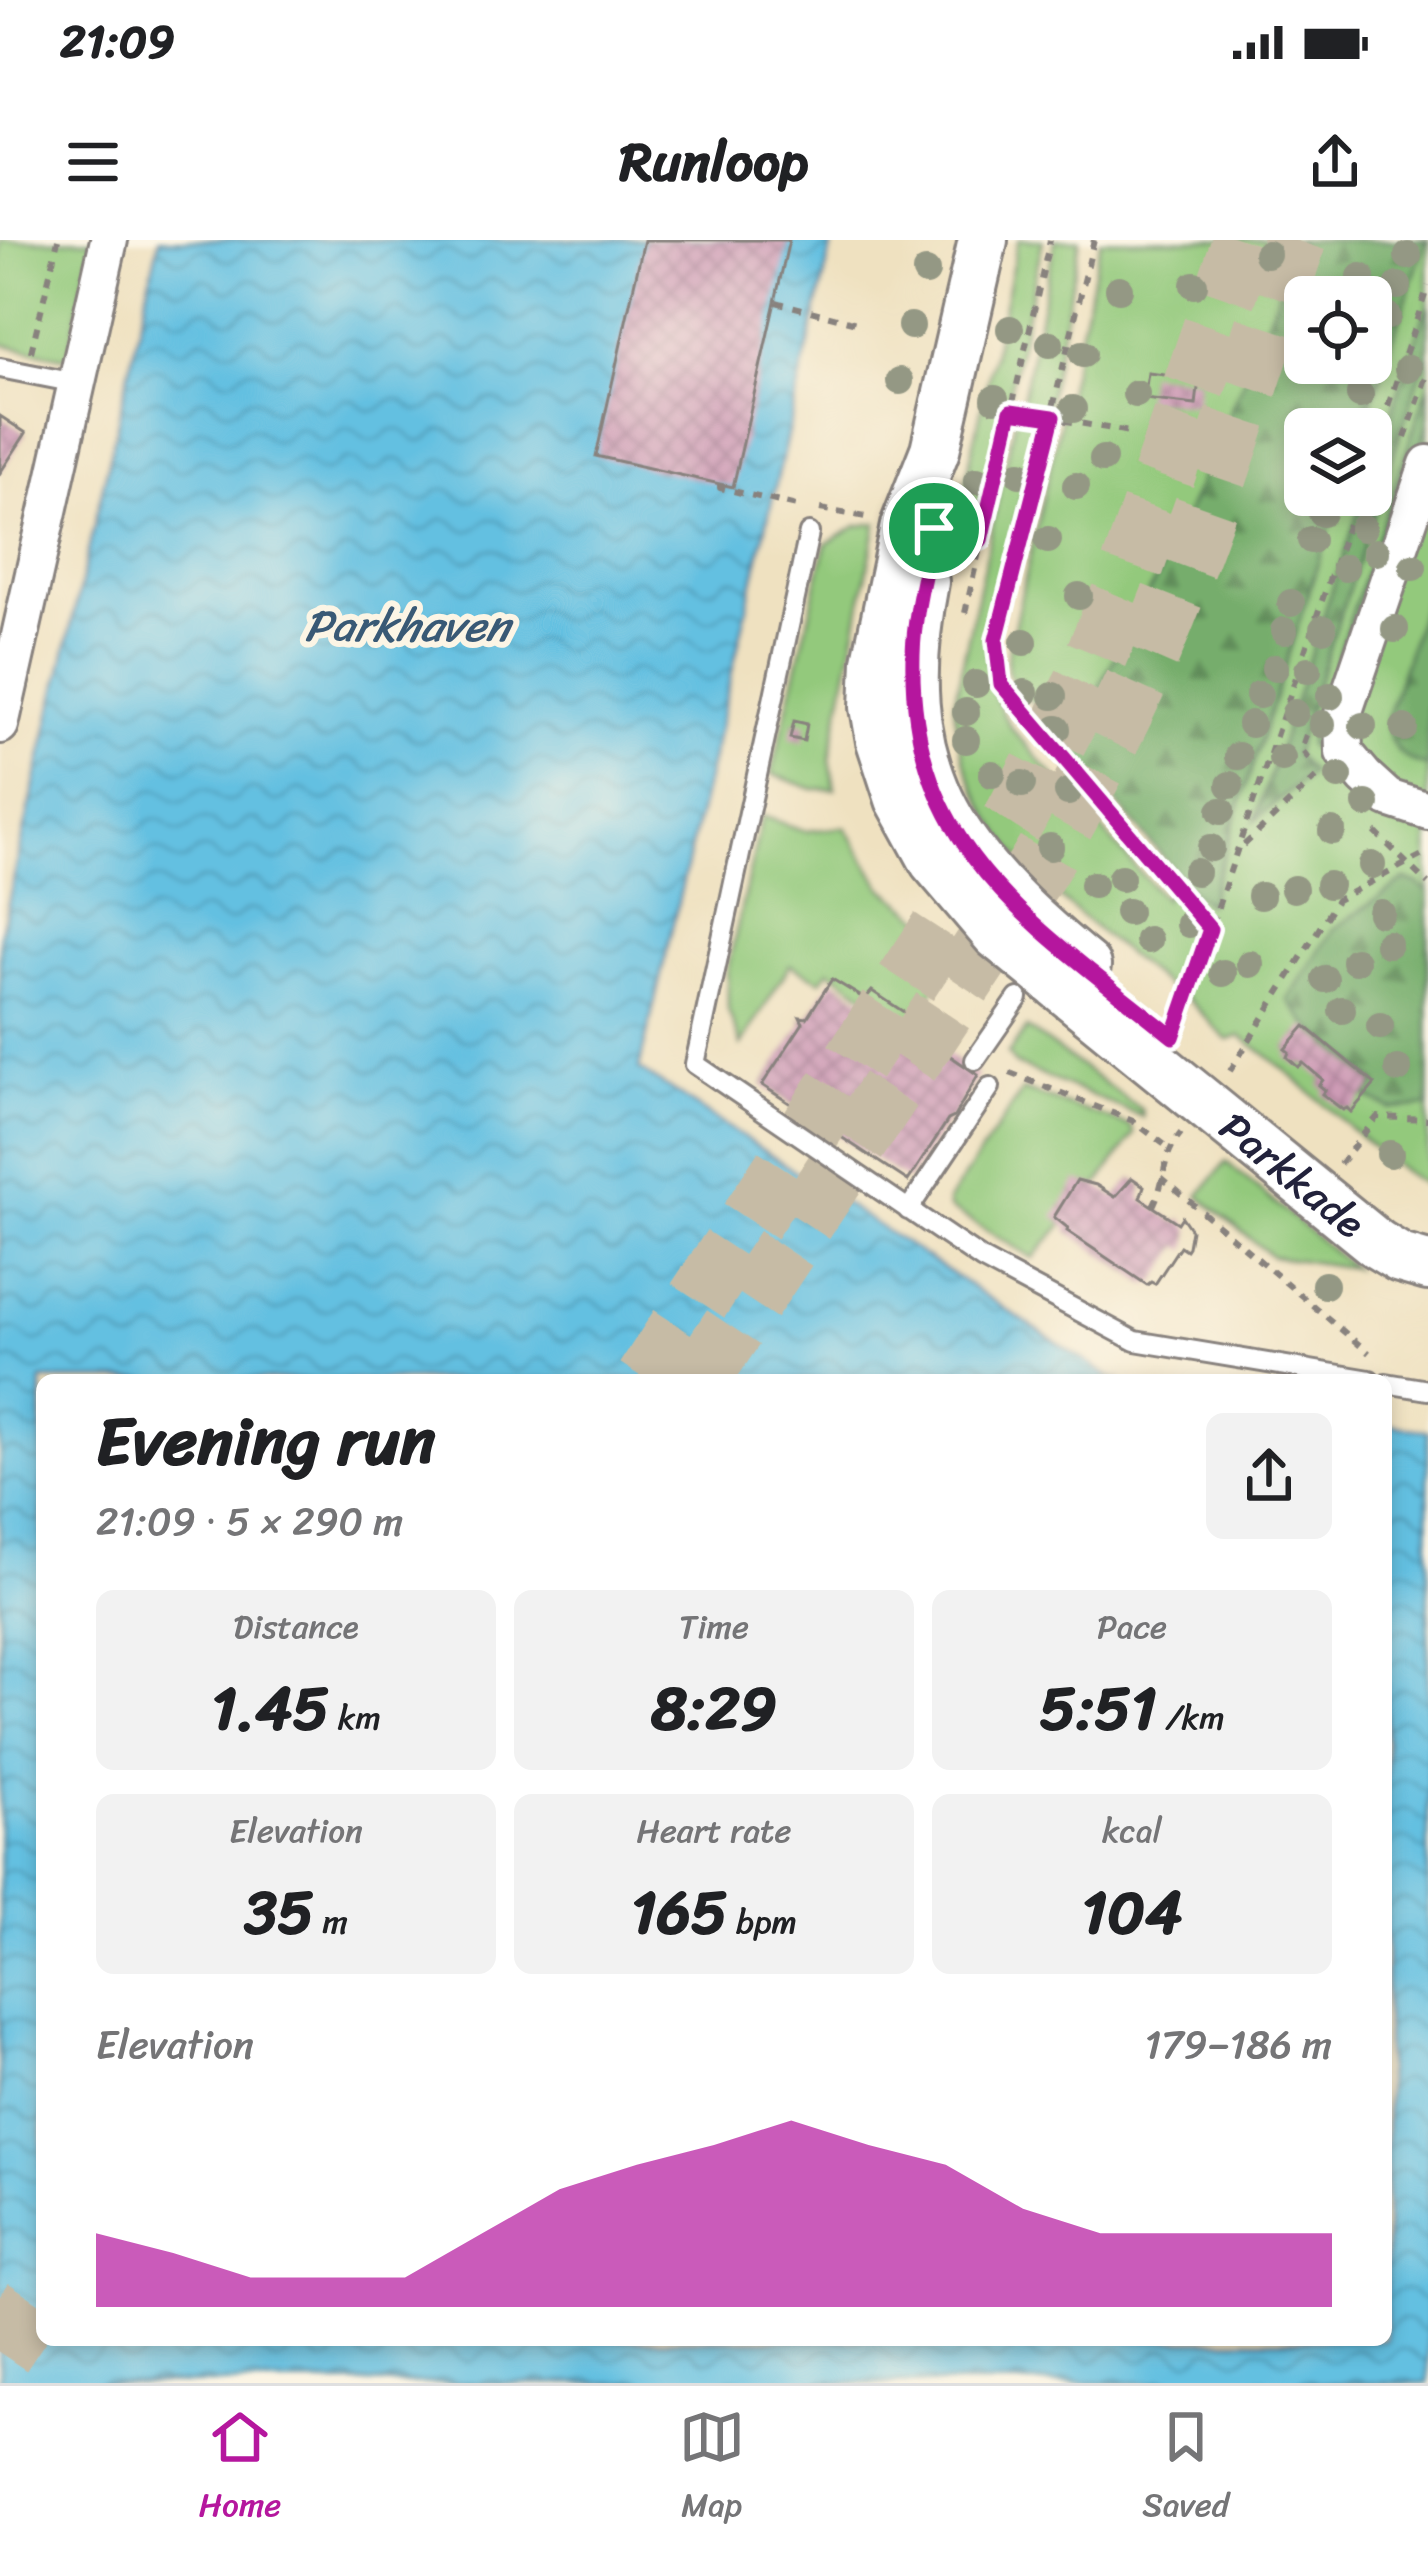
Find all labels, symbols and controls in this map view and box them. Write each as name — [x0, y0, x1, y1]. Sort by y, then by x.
text: 21:09 — [60, 2, 175, 82]
text: Runloop — [620, 114, 808, 210]
icon: menu — [60, 129, 126, 195]
icon: share — [1302, 129, 1368, 195]
map controls — [1284, 276, 1392, 516]
button: locate — [1284, 276, 1392, 384]
button: layers — [1284, 408, 1392, 516]
pin — [883, 477, 985, 579]
icon: arrive — [901, 495, 967, 561]
water label: Parkhaven — [304, 586, 514, 666]
street label: Parkkade — [1202, 1092, 1382, 1258]
text: Evening run — [96, 1383, 436, 1500]
button: share — [1206, 1413, 1332, 1539]
text: 21:09 · 5 × 290 m — [96, 1487, 403, 1556]
text: Distance — [233, 1598, 359, 1656]
text: Time — [679, 1598, 749, 1656]
text: Pace — [1097, 1598, 1167, 1656]
text: 1.45 — [211, 1656, 329, 1762]
text: 8:29 — [651, 1656, 777, 1762]
text: 5:51 — [1039, 1656, 1157, 1762]
text: km — [329, 1689, 381, 1747]
text: /km — [1157, 1689, 1225, 1747]
text: Elevation — [229, 1802, 363, 1860]
text: Heart rate — [637, 1802, 791, 1860]
text: kcal — [1102, 1802, 1162, 1860]
text: 35 — [244, 1860, 314, 1966]
text: 165 — [631, 1860, 728, 1966]
text: 104 — [1081, 1860, 1183, 1966]
text: m — [314, 1893, 348, 1951]
text: bpm — [728, 1893, 797, 1951]
text: Elevation — [96, 2010, 254, 2079]
text: 179–186 m — [1144, 2010, 1332, 2079]
tab: Home — [199, 2404, 281, 2534]
tab: Map — [679, 2404, 745, 2534]
tab: Saved — [1142, 2404, 1229, 2534]

